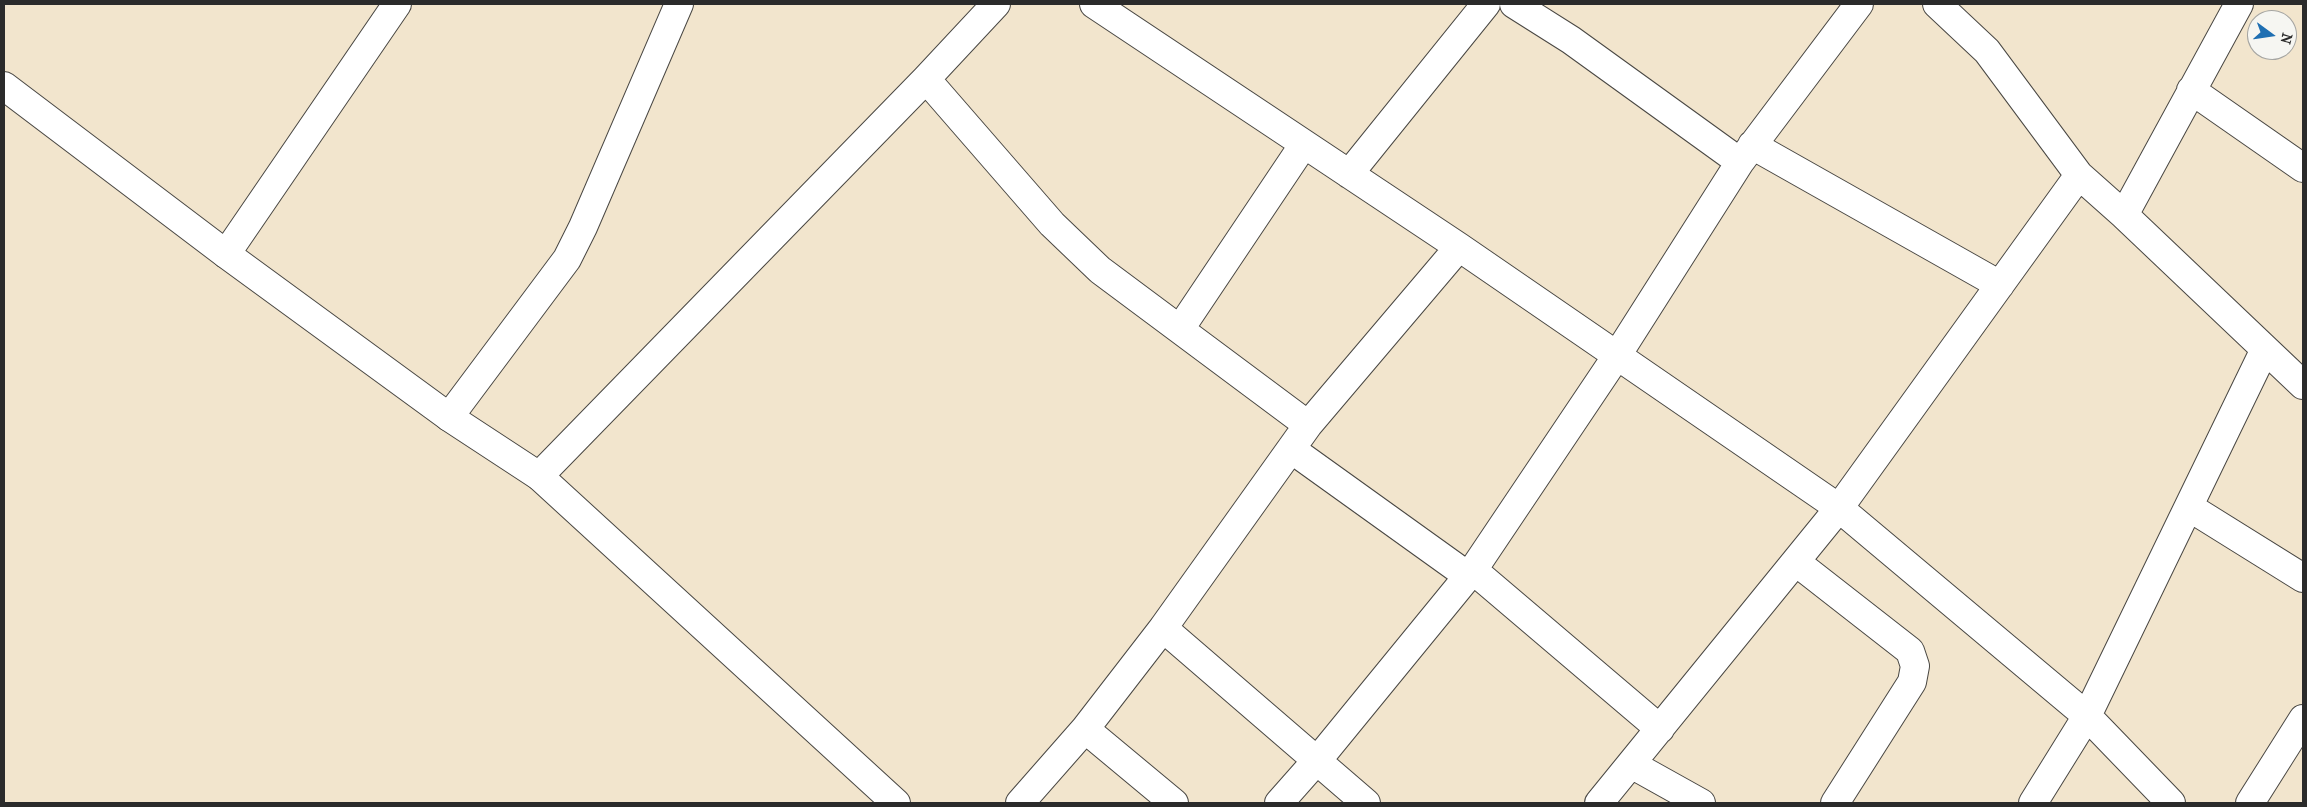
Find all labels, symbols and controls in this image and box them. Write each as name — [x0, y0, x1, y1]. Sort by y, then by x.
north arrow — [2247, 10, 2297, 60]
text: N — [2277, 31, 2296, 46]

